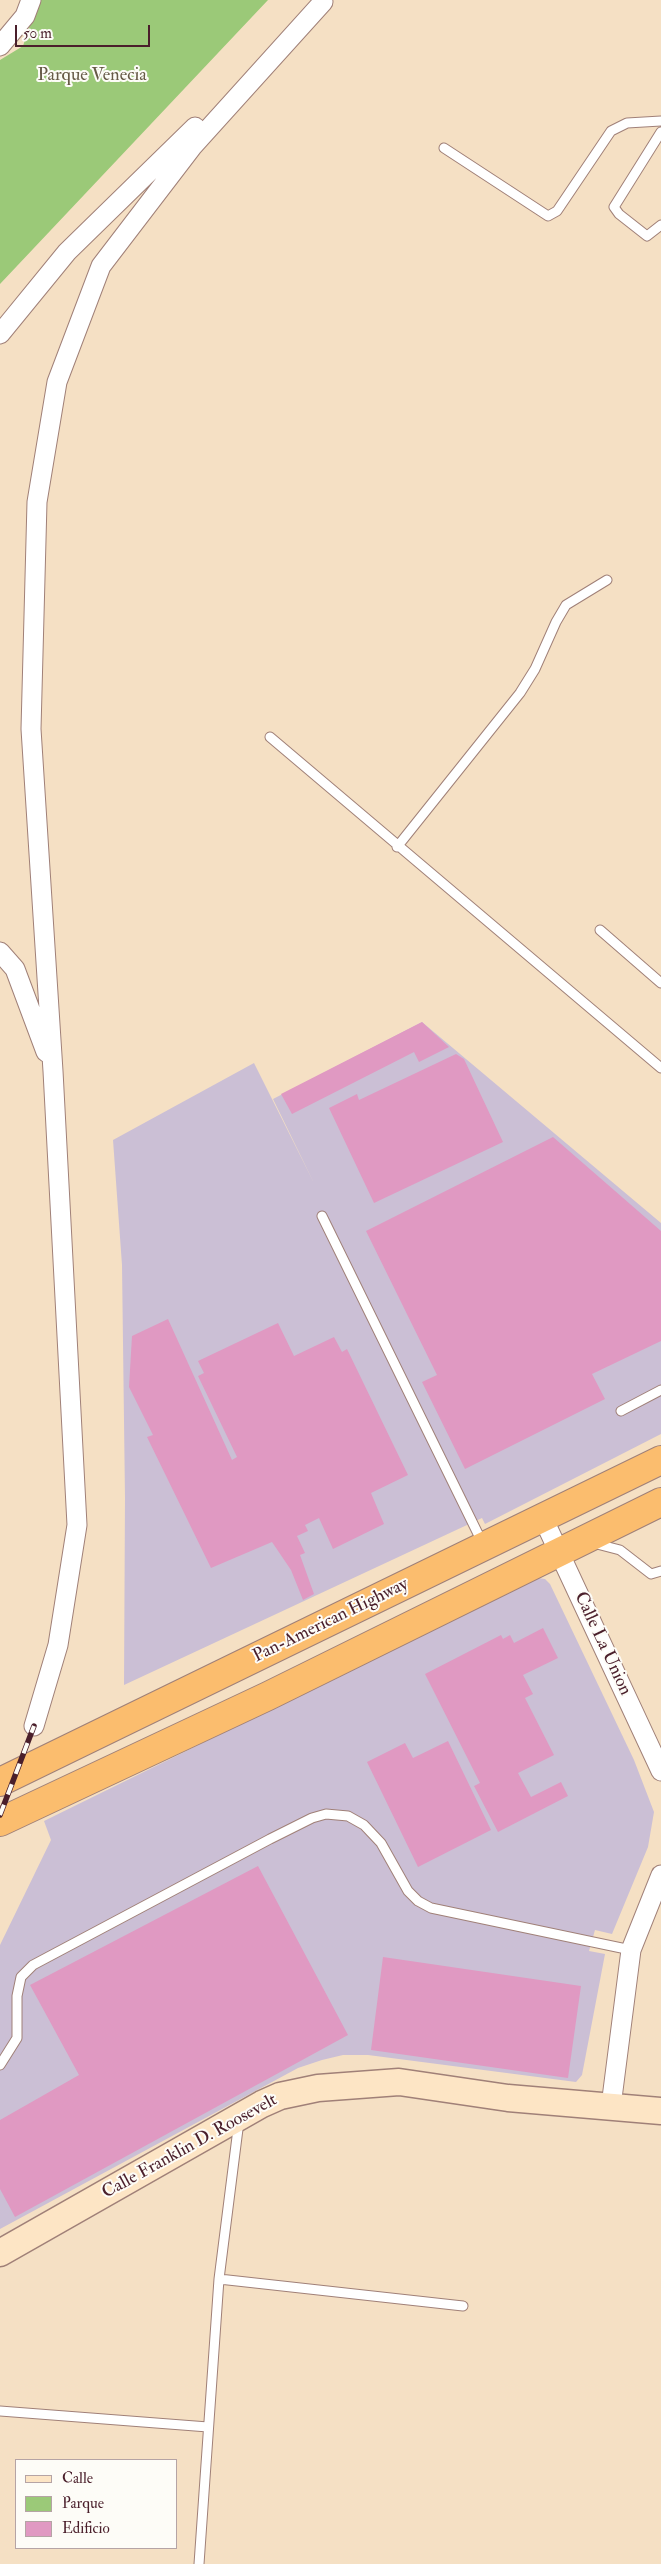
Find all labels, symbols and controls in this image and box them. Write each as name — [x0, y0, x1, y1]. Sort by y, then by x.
scale bar — [18, 15, 152, 47]
text: 50 m — [23, 24, 52, 43]
park label: Parque Venecia — [37, 65, 147, 87]
street label: Pan-American Highway — [250, 1574, 412, 1668]
street label: Calle La Union — [569, 1589, 635, 1699]
street label: Calle Franklin D. Roosevelt — [99, 2090, 281, 2204]
legend — [15, 2459, 178, 2549]
text: Calle — [62, 2469, 93, 2488]
text: Parque — [62, 2494, 104, 2513]
text: Edificio — [62, 2519, 110, 2538]

